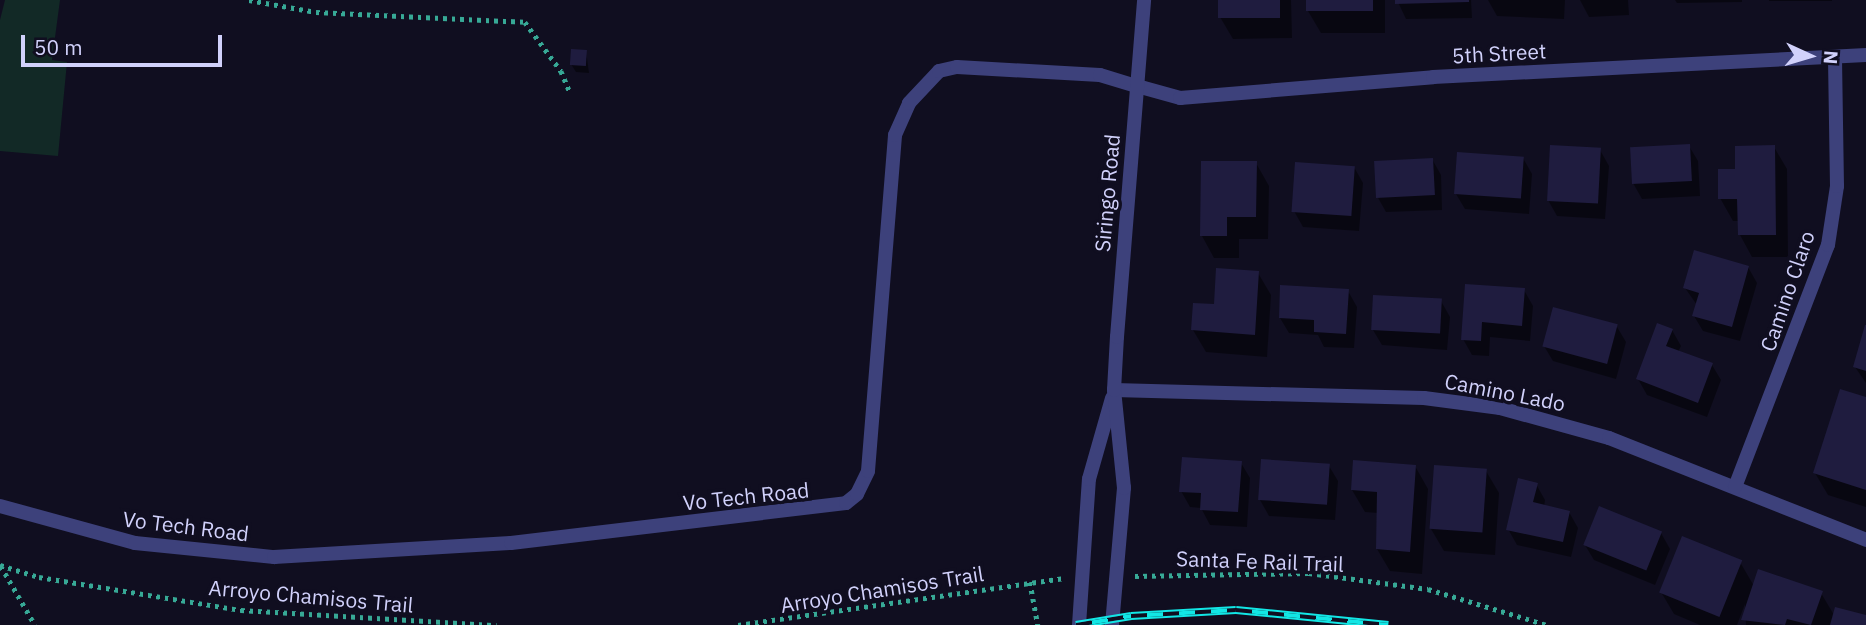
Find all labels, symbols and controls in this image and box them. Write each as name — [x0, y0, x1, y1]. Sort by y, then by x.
scale bar — [24, 21, 226, 65]
north arrow — [1775, 21, 1845, 91]
text: 50 m — [34, 33, 83, 61]
street label: 5th Street — [1451, 38, 1547, 68]
text: N — [1818, 50, 1843, 65]
street label: Siringo Road — [1089, 133, 1125, 253]
street label: Camino Claro — [1755, 227, 1819, 355]
street label: Camino Lado — [1443, 368, 1567, 416]
street label: Vo Tech Road — [682, 477, 810, 515]
street label: Vo Tech Road — [122, 506, 250, 546]
street label: Santa Fe Rail Trail — [1176, 545, 1344, 577]
street label: Arroyo Chamisos Trail — [779, 560, 985, 618]
street label: Arroyo Chamisos Trail — [208, 575, 414, 617]

